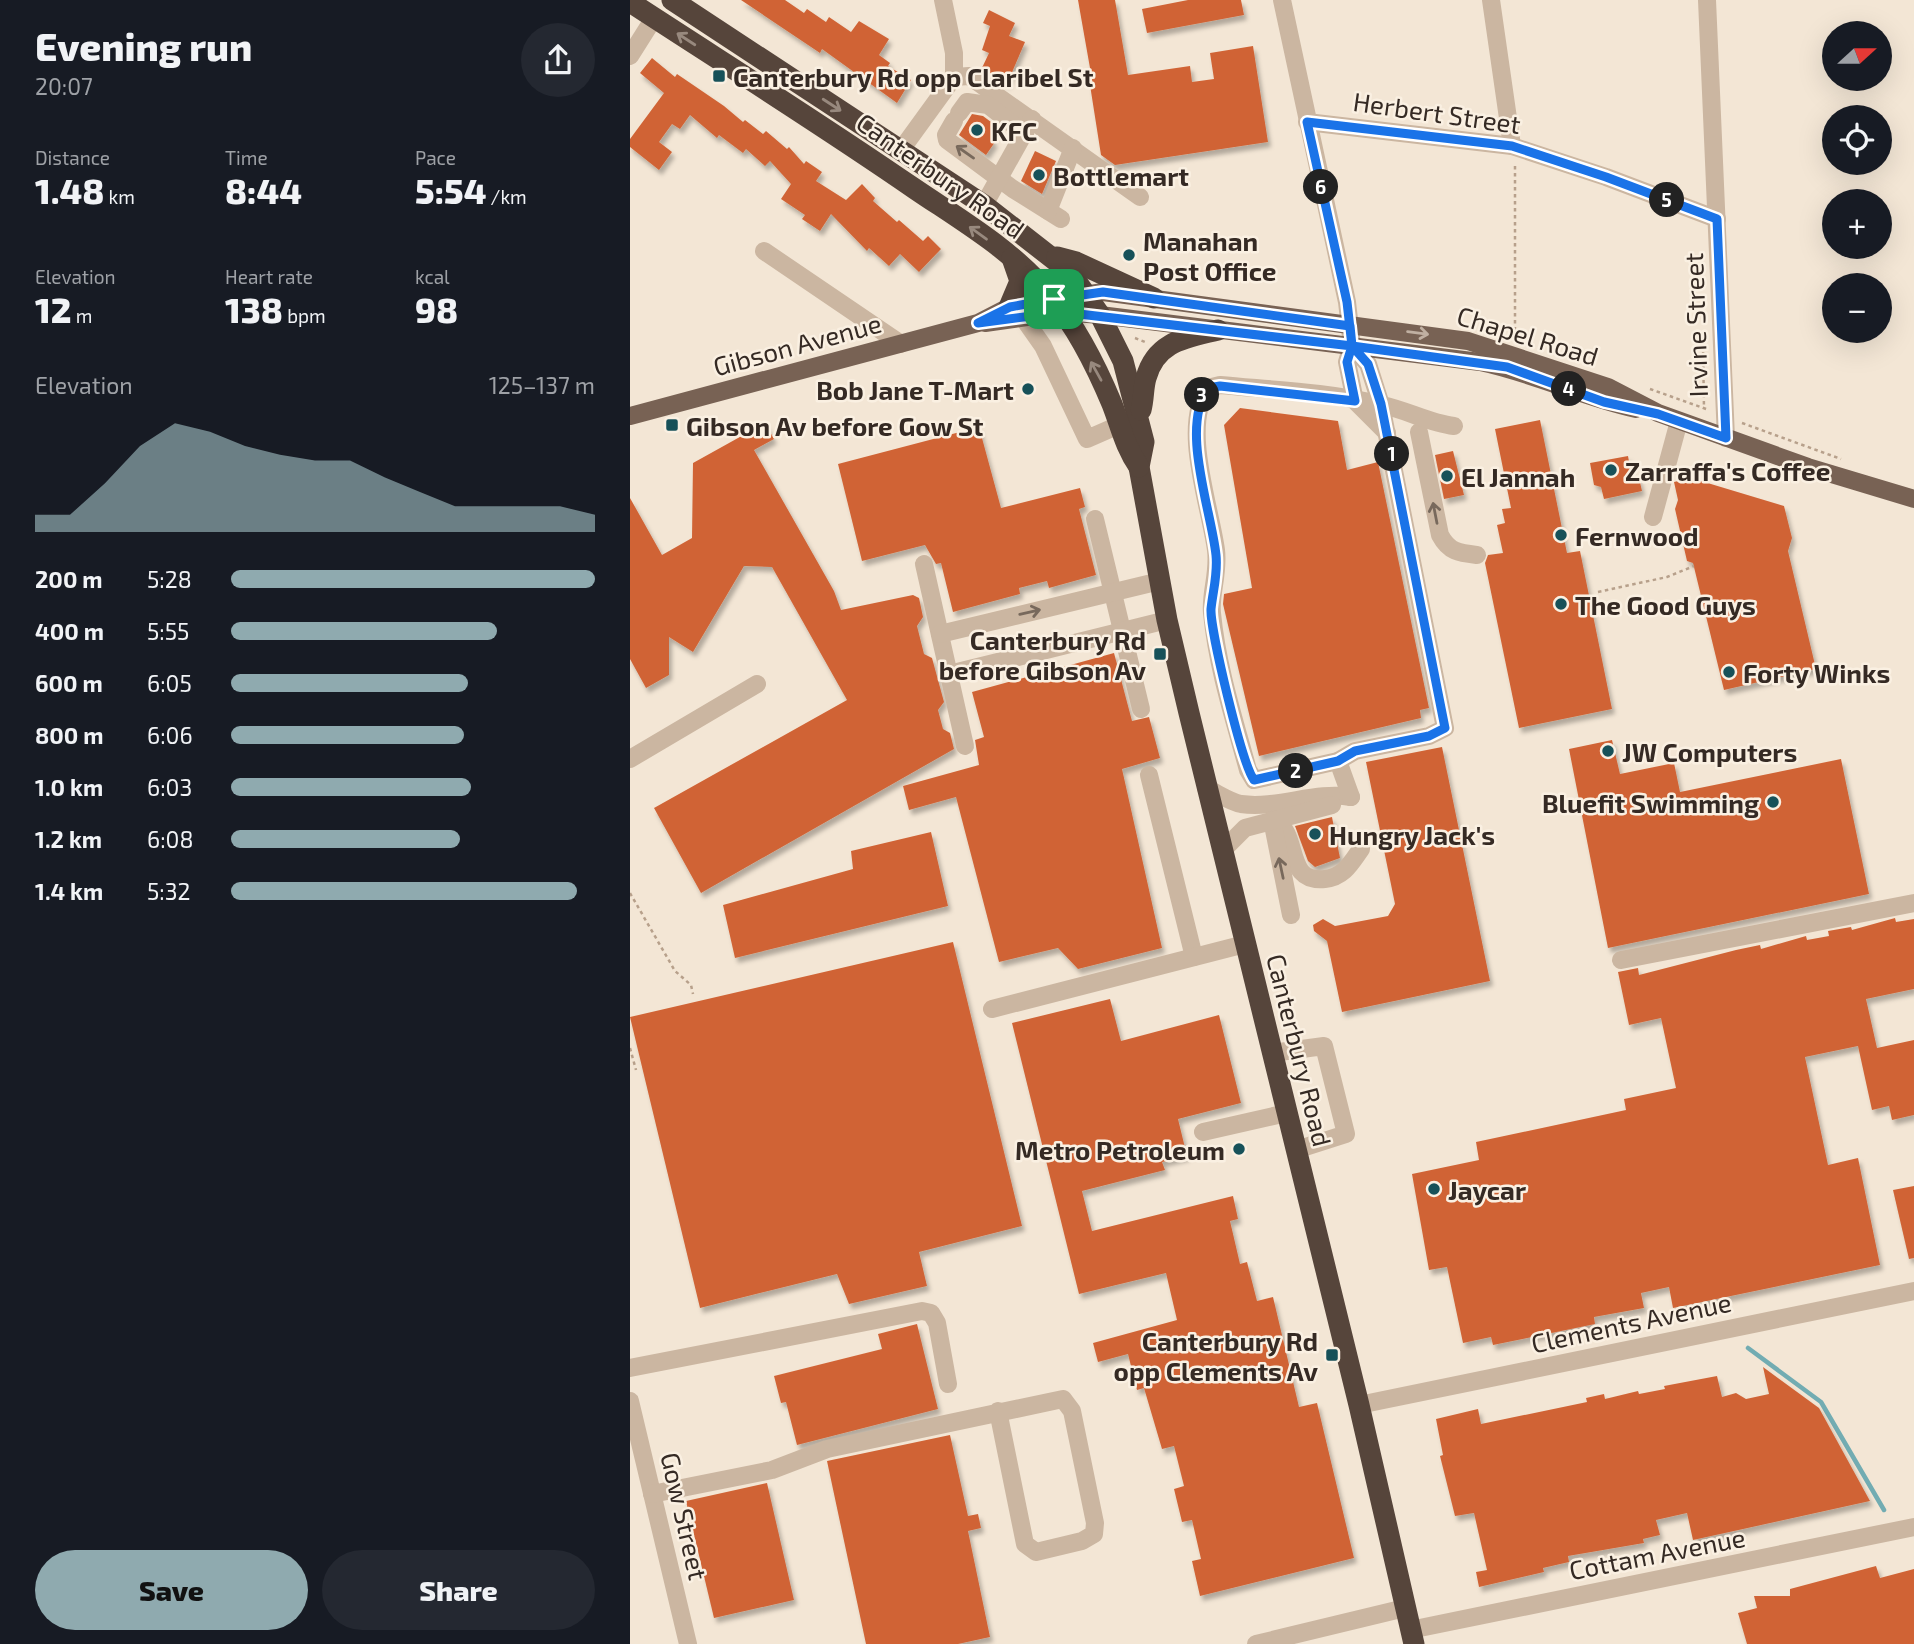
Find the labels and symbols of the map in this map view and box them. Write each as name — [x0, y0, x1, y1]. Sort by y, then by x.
north arrow — [1822, 21, 1892, 91]
one-way arrow — [677, 32, 697, 46]
place label: Canterbury Rd opp Claribel St — [733, 61, 1094, 93]
marker: Canterbury Rd opp Claribel St — [711, 68, 727, 84]
street label: Herbert Street — [1351, 85, 1523, 139]
one-way arrow — [822, 98, 841, 113]
street label: Canterbury Road — [851, 106, 1031, 244]
place label: KFC — [991, 115, 1037, 146]
marker: KFC — [969, 122, 985, 138]
one-way arrow — [956, 145, 975, 159]
place label: Bottlemart — [1053, 160, 1189, 191]
marker: Bottlemart — [1031, 167, 1047, 183]
pin: 6 — [1304, 170, 1338, 204]
pin: 5 — [1650, 182, 1684, 218]
one-way arrow — [969, 225, 988, 240]
place label: Manahan Post Office — [1143, 225, 1276, 286]
marker: Manahan Post Office — [1121, 247, 1137, 263]
street label: Irvine Street — [1677, 252, 1713, 398]
pin — [1024, 269, 1084, 329]
street label: Chapel Road — [1454, 299, 1602, 371]
street label: Gibson Avenue — [709, 307, 885, 381]
one-way arrow — [1406, 326, 1429, 339]
one-way arrow — [1089, 361, 1102, 382]
pin: 4 — [1552, 372, 1586, 406]
place label: Bob Jane T-Mart — [816, 374, 1014, 405]
pin: 3 — [1184, 378, 1220, 412]
marker: Bob Jane T-Mart — [1020, 381, 1036, 397]
place label: Gibson Av before Gow St — [686, 410, 984, 441]
marker: Gibson Av before Gow St — [664, 417, 680, 433]
pin: 1 — [1374, 436, 1410, 472]
place label: Zarraffa's Coffee — [1625, 455, 1830, 486]
place label: El Jannah — [1461, 461, 1575, 492]
marker: Zarraffa's Coffee — [1603, 462, 1619, 478]
marker: El Jannah — [1439, 468, 1455, 484]
one-way arrow — [1428, 502, 1442, 525]
place label: Fernwood — [1575, 520, 1699, 551]
marker: Fernwood — [1553, 527, 1569, 543]
place label: The Good Guys — [1575, 589, 1756, 621]
marker: The Good Guys — [1553, 596, 1569, 612]
one-way arrow — [1018, 605, 1041, 618]
place label: Canterbury Rd before Gibson Av — [939, 624, 1146, 685]
marker: Canterbury Rd before Gibson Av — [1152, 646, 1168, 662]
place label: Forty Winks — [1743, 657, 1890, 689]
marker: Forty Winks — [1721, 664, 1737, 680]
place label: JW Computers — [1622, 736, 1797, 767]
marker: JW Computers — [1600, 743, 1616, 759]
pin: 2 — [1278, 754, 1314, 788]
place label: Bluefit Swimming — [1542, 787, 1759, 818]
marker: Bluefit Swimming — [1765, 794, 1781, 810]
place label: Hungry Jack's — [1329, 819, 1495, 851]
marker: Hungry Jack's — [1307, 826, 1323, 842]
one-way arrow — [1274, 857, 1288, 880]
street label: Canterbury Road — [1261, 950, 1339, 1150]
place label: Metro Petroleum — [1015, 1134, 1225, 1165]
marker: Metro Petroleum — [1231, 1141, 1247, 1157]
place label: Jaycar — [1448, 1174, 1526, 1206]
marker: Jaycar — [1426, 1181, 1442, 1197]
street label: Clements Avenue — [1528, 1286, 1734, 1358]
place label: Canterbury Rd opp Clements Av — [1114, 1325, 1318, 1386]
marker: Canterbury Rd opp Clements Av — [1324, 1347, 1340, 1363]
street label: Gow Street — [655, 1449, 715, 1583]
street label: Cottam Avenue — [1566, 1521, 1748, 1585]

